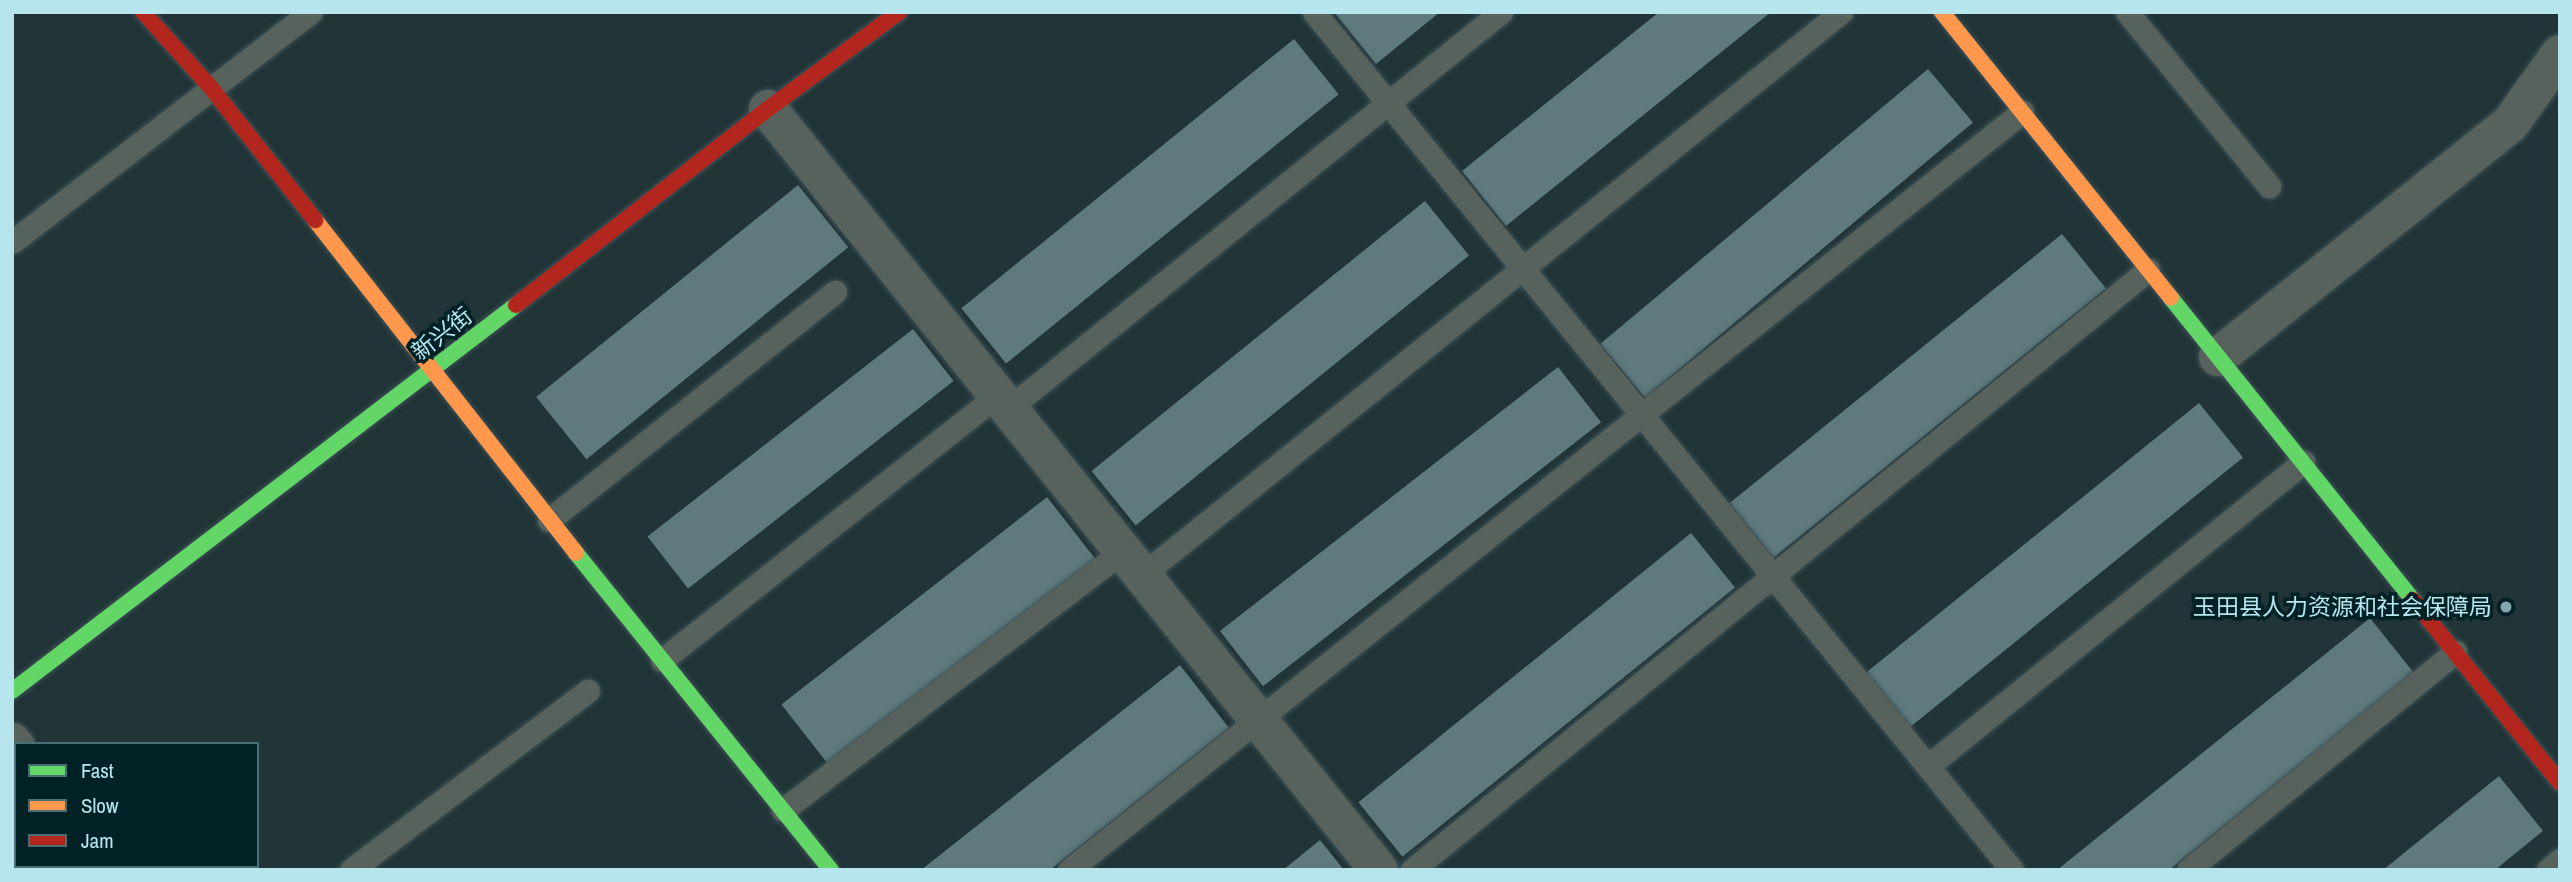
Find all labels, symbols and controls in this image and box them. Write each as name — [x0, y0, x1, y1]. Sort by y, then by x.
street label: 新兴街 — [406, 302, 478, 366]
place label: 玉田县人力资源和社会保障局 — [2193, 593, 2492, 621]
marker: 玉田县人力资源和社会保障局 — [2498, 599, 2514, 615]
legend — [14, 742, 259, 868]
text: Fast — [81, 756, 114, 785]
text: Slow — [81, 791, 118, 820]
text: Jam — [81, 826, 114, 855]

